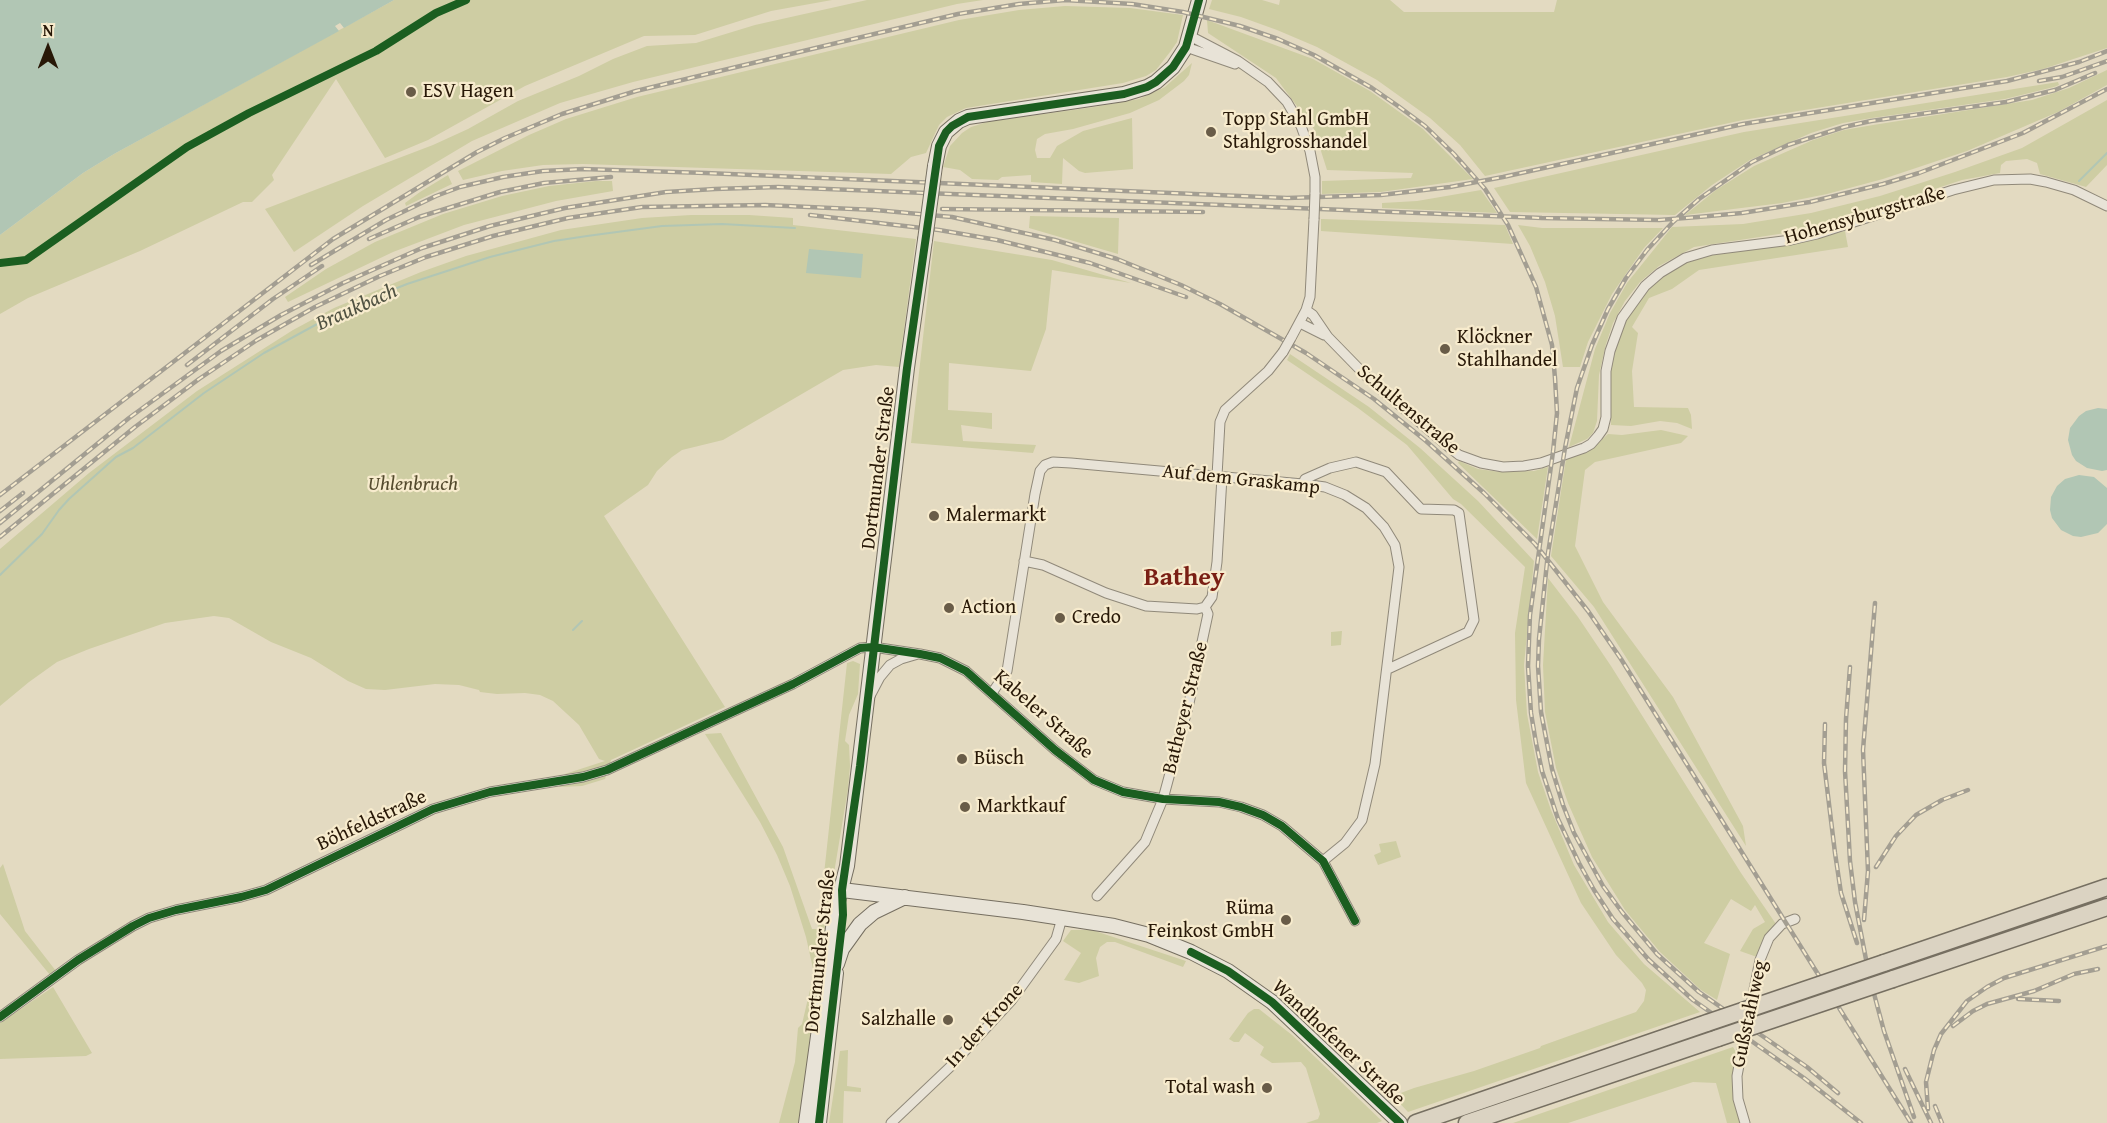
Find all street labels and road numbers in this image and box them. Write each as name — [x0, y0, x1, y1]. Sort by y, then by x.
street label: Hohensyburgstraße — [1782, 182, 1948, 250]
street label: Schultenstraße — [1352, 360, 1464, 460]
street label: Dortmunder Straße — [857, 385, 901, 551]
street label: Auf dem Graskamp — [1161, 460, 1321, 500]
street label: Batheyer Straße — [1158, 639, 1214, 777]
street label: Kabeler Straße — [988, 665, 1098, 765]
street label: Böhfeldstraße — [313, 785, 431, 857]
street label: Dortmunder Straße — [800, 868, 842, 1034]
street label: Gußstahlweg — [1727, 958, 1773, 1070]
street label: Wandhofener Straße — [1266, 975, 1410, 1111]
street label: In der Krone — [941, 979, 1029, 1073]

